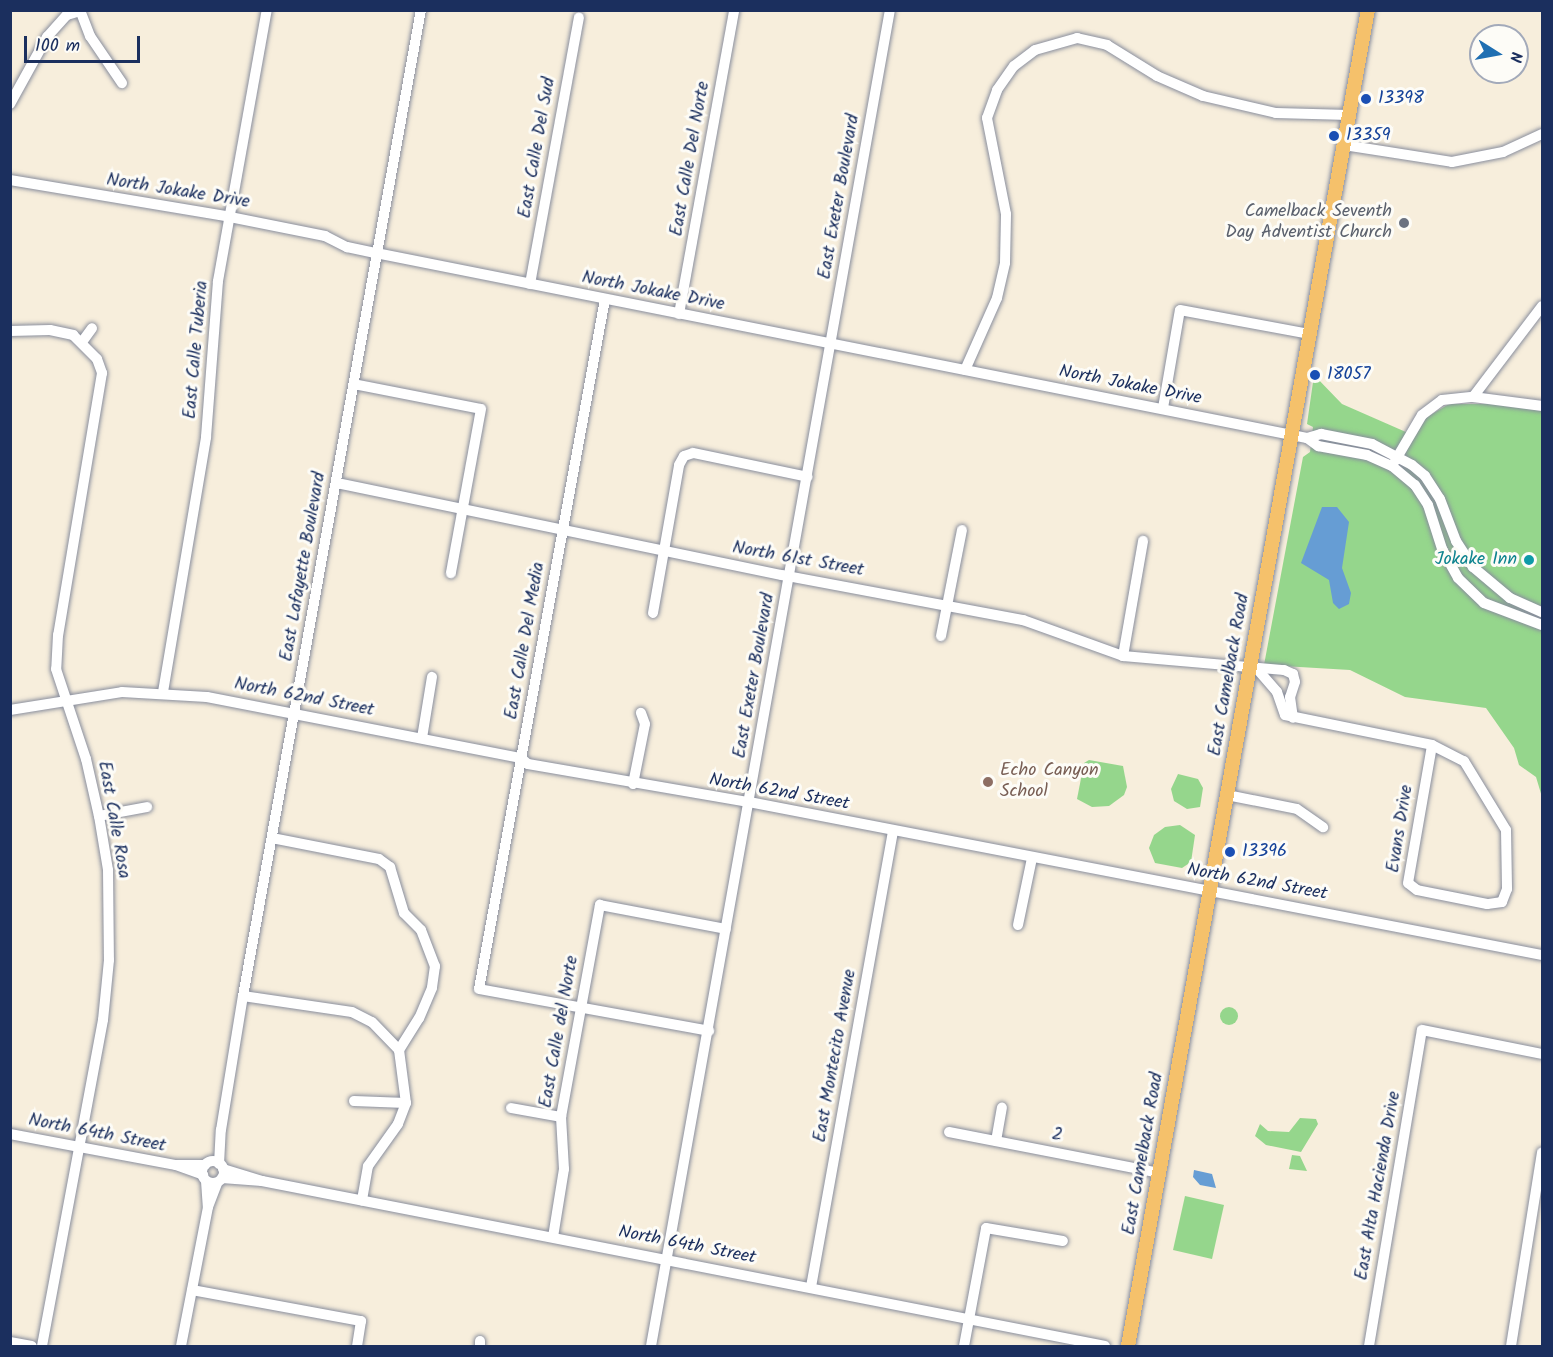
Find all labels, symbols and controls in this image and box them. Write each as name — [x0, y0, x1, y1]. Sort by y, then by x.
scale bar — [27, 24, 142, 62]
north arrow — [1469, 24, 1529, 84]
text: 100 m — [35, 32, 80, 61]
text: N — [1502, 50, 1528, 64]
street label: East Calle Del Sud — [515, 76, 561, 220]
street label: East Calle Del Norte — [667, 80, 715, 238]
place label: 13398 — [1378, 88, 1424, 110]
marker: 13398 — [1359, 92, 1373, 106]
street label: East Exeter Boulevard — [815, 113, 865, 281]
place label: 13359 — [1346, 125, 1391, 147]
marker: 13359 — [1327, 129, 1341, 143]
street label: North Jokake Drive — [105, 170, 251, 214]
place label: Camelback Seventh Day Adventist Church — [1225, 202, 1392, 244]
marker: Camelback Seventh Day Adventist Church — [1397, 216, 1411, 230]
street label: North Jokake Drive — [580, 268, 726, 316]
street label: East Calle Tuberia — [180, 280, 214, 420]
street label: North Jokake Drive — [1057, 362, 1203, 410]
place label: 18057 — [1327, 364, 1370, 386]
marker: 18057 — [1308, 368, 1322, 382]
street label: East Lafayette Boulevard — [277, 471, 331, 663]
street label: North 61st Street — [730, 538, 866, 582]
place label: Jokake Inn — [1435, 549, 1517, 571]
marker: Jokake Inn — [1522, 553, 1536, 567]
street label: East Calle Del Media — [502, 561, 550, 721]
street label: East Exeter Boulevard — [730, 592, 780, 760]
street label: East Camelback Road — [1205, 592, 1255, 758]
street label: North 62nd Street — [232, 674, 376, 722]
street label: East Calle Rosa — [92, 760, 134, 880]
place label: Echo Canyon School — [1000, 761, 1099, 804]
street label: North 62nd Street — [707, 770, 851, 816]
marker: Echo Canyon School — [981, 775, 995, 789]
street label: Evans Drive — [1383, 784, 1419, 874]
place label: 13396 — [1242, 841, 1287, 863]
marker: 13396 — [1223, 845, 1237, 859]
street label: North 62nd Street — [1185, 860, 1329, 906]
street label: East Calle del Norte — [536, 954, 584, 1110]
street label: East Montecito Avenue — [810, 968, 862, 1144]
street label: East Camelback Road — [1119, 1071, 1169, 1237]
street label: East Alta Hacienda Drive — [1352, 1090, 1406, 1282]
street label: North 64th Street — [26, 1110, 168, 1158]
street label: 2 — [1050, 1124, 1064, 1148]
street label: North 64th Street — [616, 1222, 758, 1270]

